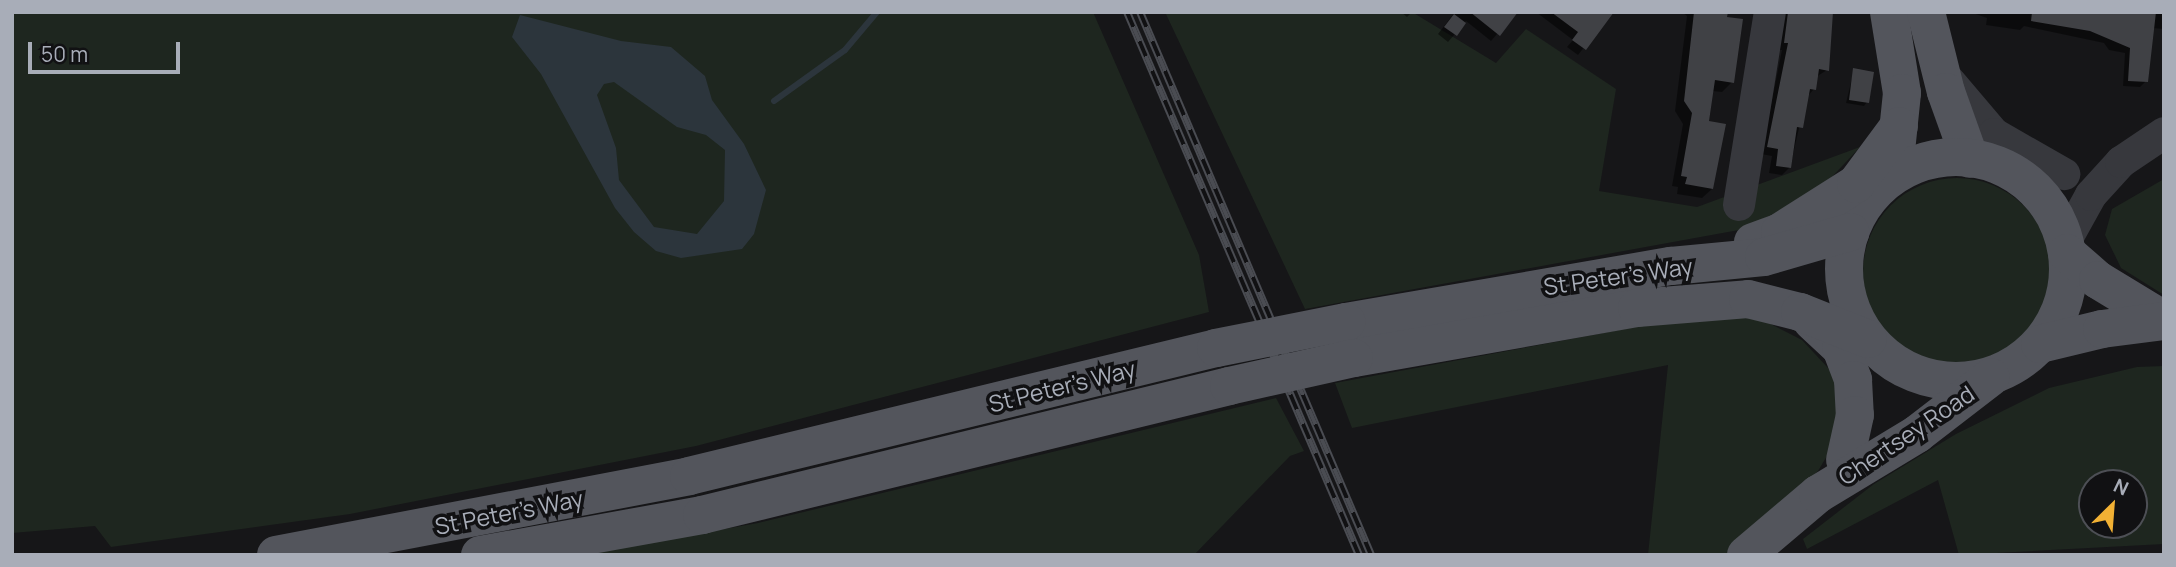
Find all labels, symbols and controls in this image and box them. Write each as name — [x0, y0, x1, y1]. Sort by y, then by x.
scale bar — [32, 28, 184, 72]
text: 50 m — [41, 40, 88, 68]
street label: St Peter's Way — [1542, 252, 1694, 300]
street label: St Peter's Way — [986, 354, 1138, 418]
street label: Chertsey Road — [1833, 379, 1979, 491]
north arrow — [2078, 469, 2148, 539]
text: N — [2109, 472, 2133, 501]
street label: St Peter's Way — [433, 484, 585, 540]

